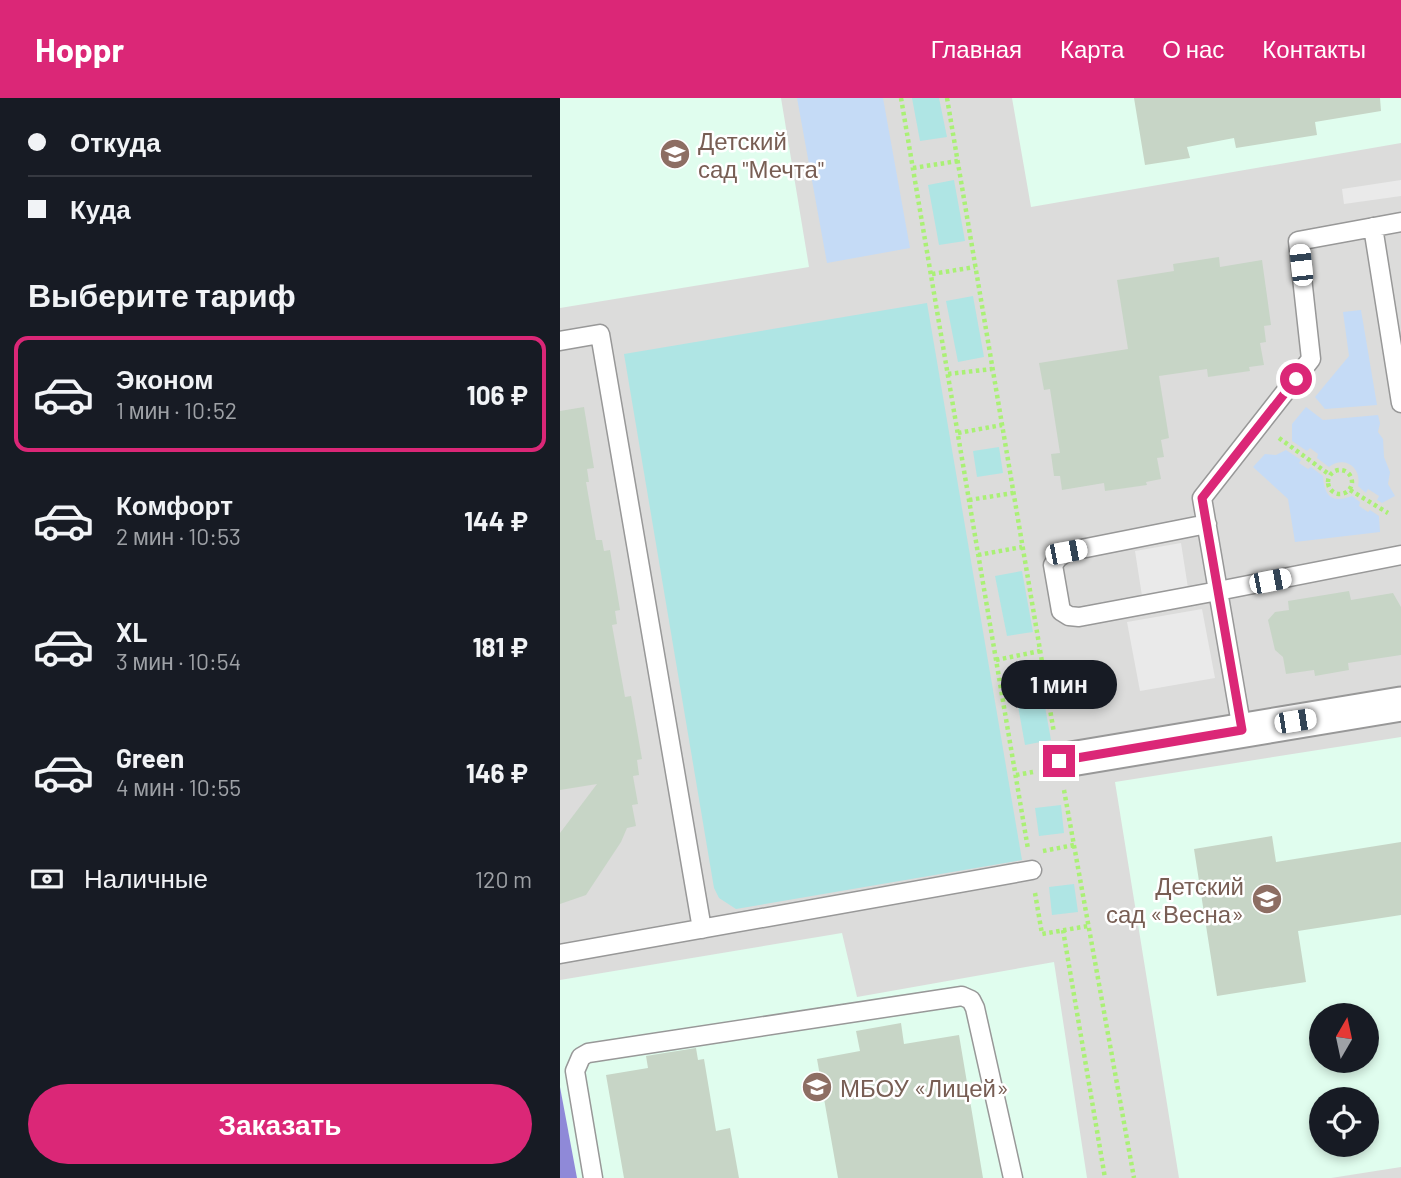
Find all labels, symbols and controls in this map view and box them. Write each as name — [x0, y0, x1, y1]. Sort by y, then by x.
text: Hoppr — [35, 29, 124, 69]
text: Главная — [931, 34, 1022, 63]
text: Карта — [1060, 34, 1124, 63]
text: О нас — [1162, 34, 1224, 63]
text: Контакты — [1262, 34, 1366, 63]
text: Откуда — [70, 126, 161, 157]
place label: Детский сад "Мечта" — [698, 126, 824, 183]
school or university icon: Детский сад "Мечта" — [658, 137, 692, 171]
text: Куда — [70, 193, 131, 224]
car — [1289, 243, 1314, 287]
text: Выберите тариф — [28, 275, 296, 313]
icon: car — [32, 363, 95, 426]
text: Эконом — [116, 363, 214, 394]
route start — [1280, 363, 1312, 395]
text: 106 ₽ — [467, 379, 528, 410]
text: 1 мин · 10:52 — [116, 396, 237, 424]
icon: car — [32, 489, 95, 552]
text: Комфорт — [116, 489, 233, 520]
text: 144 ₽ — [464, 505, 528, 536]
text: 2 мин · 10:53 — [116, 522, 241, 550]
car — [1044, 538, 1089, 566]
car — [1248, 567, 1293, 595]
icon: car — [32, 615, 95, 678]
text: XL — [116, 616, 147, 647]
text: 181 ₽ — [472, 631, 528, 662]
text: 3 мин · 10:54 — [116, 647, 241, 675]
callout: 1 мин — [1001, 660, 1117, 708]
text: 1 мин — [1030, 670, 1088, 698]
car — [1273, 707, 1318, 735]
icon: car — [32, 741, 95, 804]
text: Green — [116, 742, 184, 773]
route end — [1043, 745, 1075, 777]
text: 146 ₽ — [466, 757, 528, 788]
text: 4 мин · 10:55 — [116, 773, 241, 801]
icon: cash — [28, 860, 66, 898]
text: Наличные — [84, 862, 208, 893]
text: 120 m — [475, 865, 532, 893]
place label: Детский сад «Весна» — [1106, 871, 1244, 928]
school or university icon: Детский сад «Весна» — [1250, 882, 1284, 916]
north arrow — [1309, 1003, 1379, 1073]
map controls — [1309, 1003, 1379, 1157]
school or university icon: МБОУ «Лицей» — [800, 1070, 834, 1104]
place label: МБОУ «Лицей» — [840, 1073, 1009, 1102]
button: Заказать — [28, 1084, 532, 1164]
button: locate — [1309, 1087, 1379, 1157]

